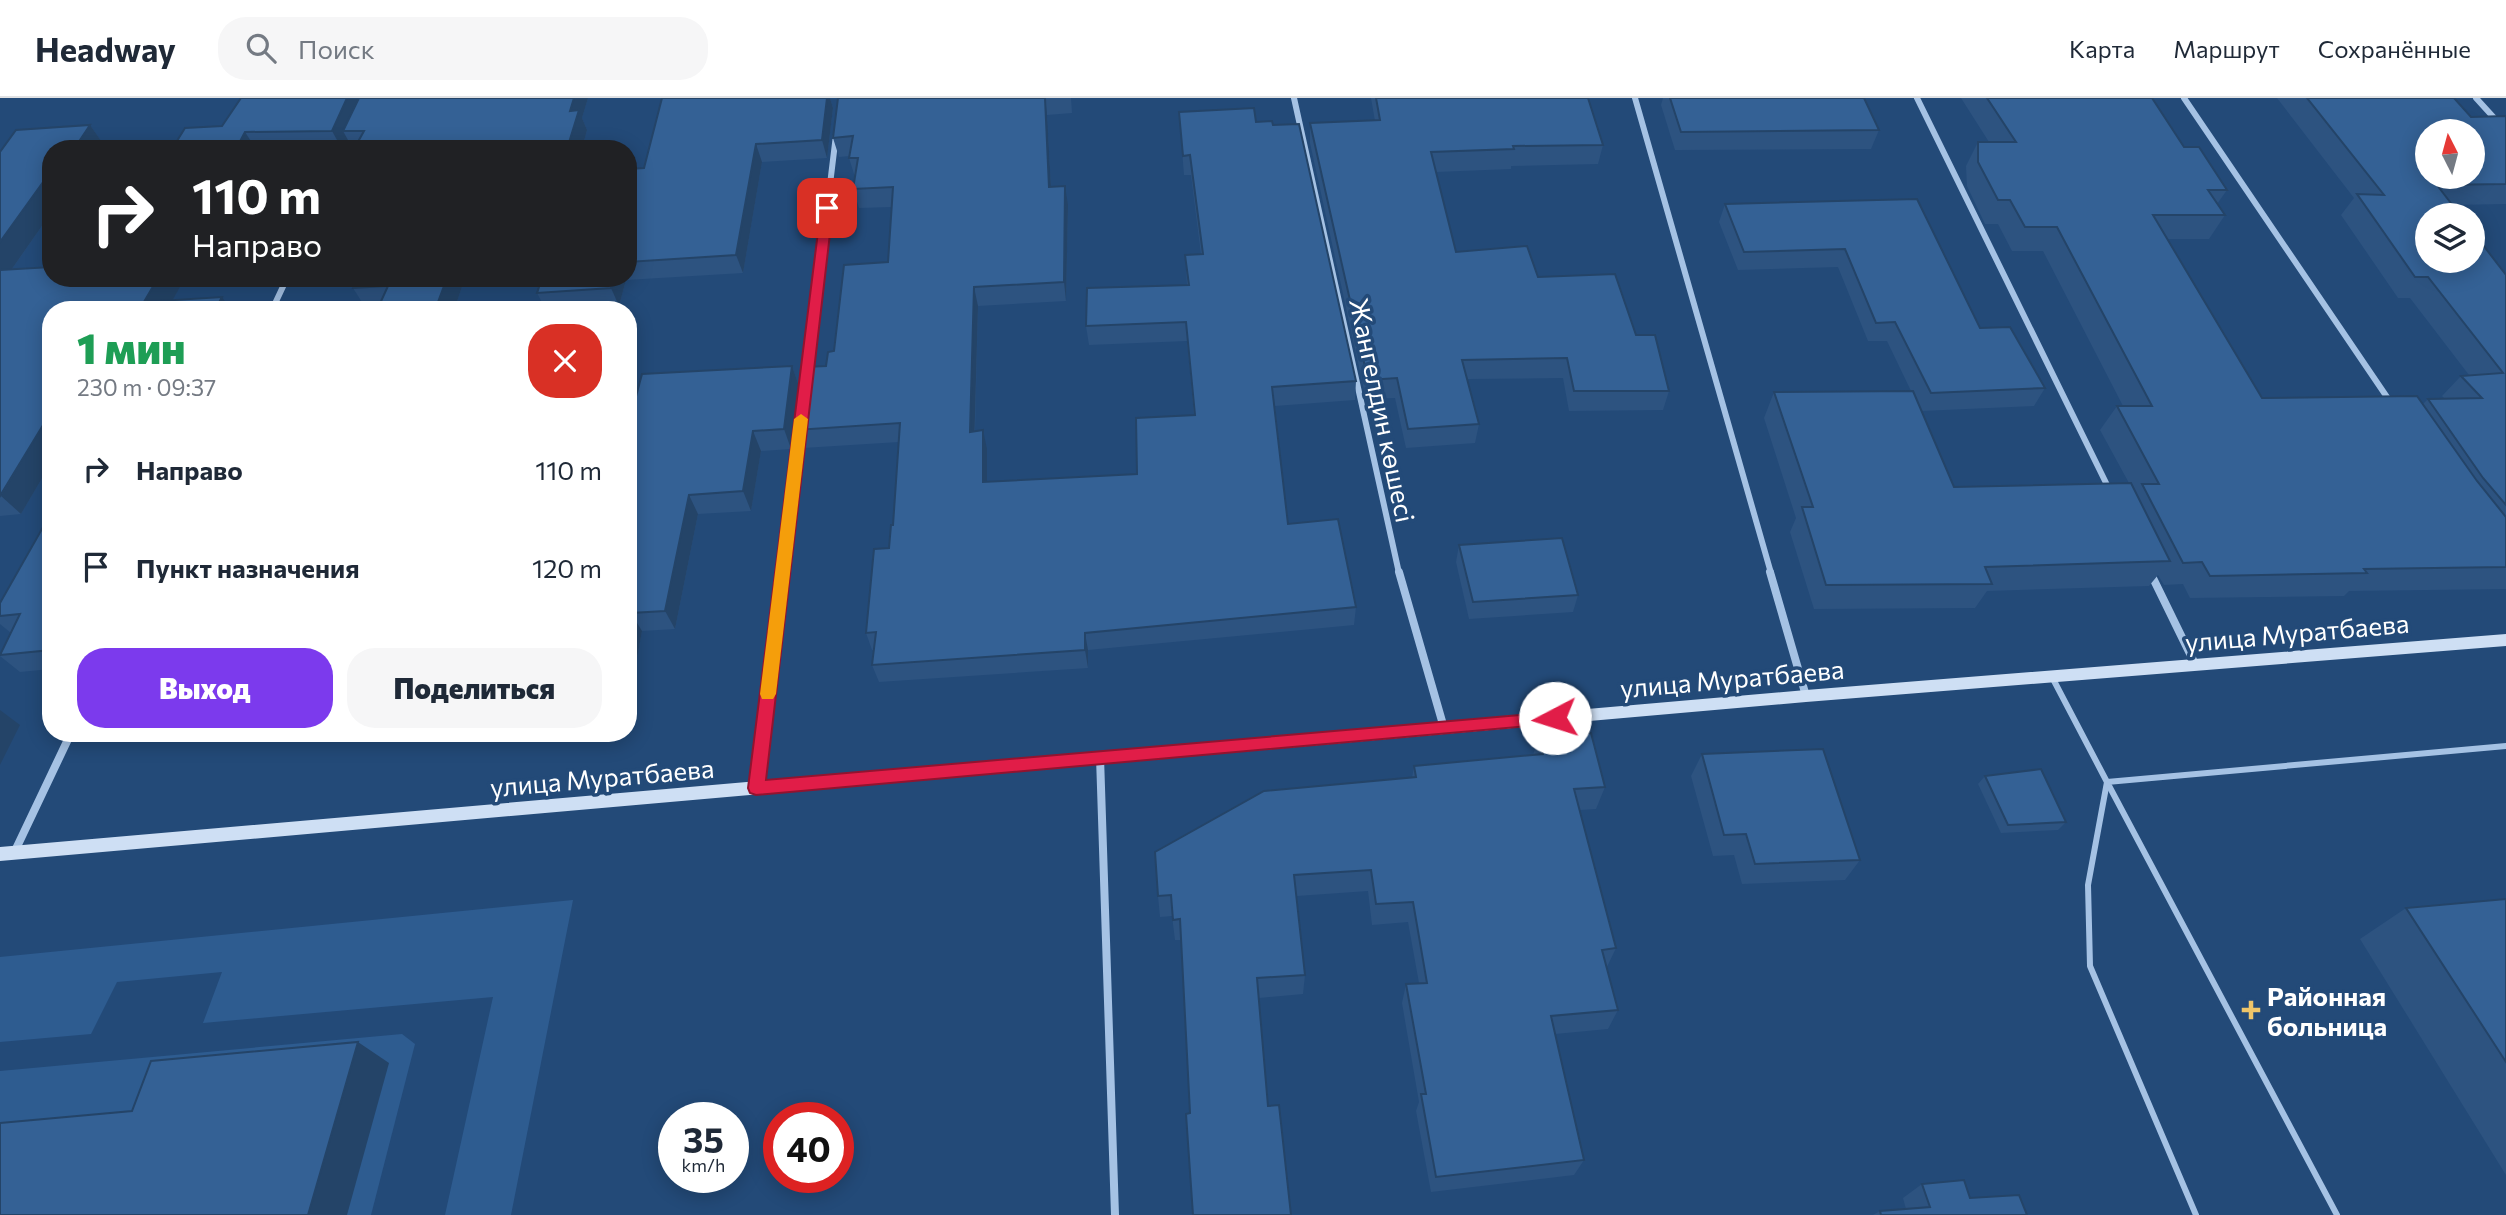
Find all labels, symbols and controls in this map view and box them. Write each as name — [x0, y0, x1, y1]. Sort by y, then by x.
search box — [218, 17, 708, 80]
text: Headway — [35, 28, 176, 69]
icon: search — [242, 29, 280, 67]
text: Поиск — [298, 33, 375, 64]
text: Карта — [2069, 34, 2135, 63]
text: Маршрут — [2173, 34, 2280, 63]
text: Сохранённые — [2318, 34, 2471, 63]
north arrow — [2415, 119, 2485, 189]
map controls — [2415, 119, 2485, 273]
text: 110 m — [192, 164, 321, 224]
icon: right — [77, 168, 168, 259]
pin — [797, 178, 857, 238]
icon: arrive — [808, 189, 846, 227]
button: layers — [2415, 203, 2485, 273]
text: Направо — [192, 224, 322, 264]
street label: Жангелдин көшесі — [1344, 295, 1422, 525]
text: 1 мин — [77, 321, 186, 373]
button: close — [528, 324, 602, 398]
text: 230 m · 09:37 — [77, 373, 216, 401]
icon: right — [77, 450, 115, 488]
text: Направо — [136, 454, 243, 485]
text: 110 m — [535, 454, 602, 485]
icon: arrive — [77, 548, 115, 586]
text: Пункт назначения — [136, 552, 360, 583]
text: 120 m — [532, 552, 602, 583]
street label: улица Муратбаева — [2184, 607, 2410, 657]
button: Выход — [77, 648, 333, 728]
button: Поделиться — [347, 648, 602, 728]
street label: улица Муратбаева — [1619, 653, 1845, 703]
position arrow — [1518, 681, 1592, 755]
street label: улица Муратбаева — [489, 752, 715, 802]
place label: Районная больница — [2267, 980, 2387, 1041]
marker: Районная больница — [2241, 1000, 2261, 1020]
speed limit sign: 40 — [763, 1102, 854, 1193]
text: 35 — [683, 1117, 724, 1160]
text: km/h — [682, 1154, 725, 1176]

